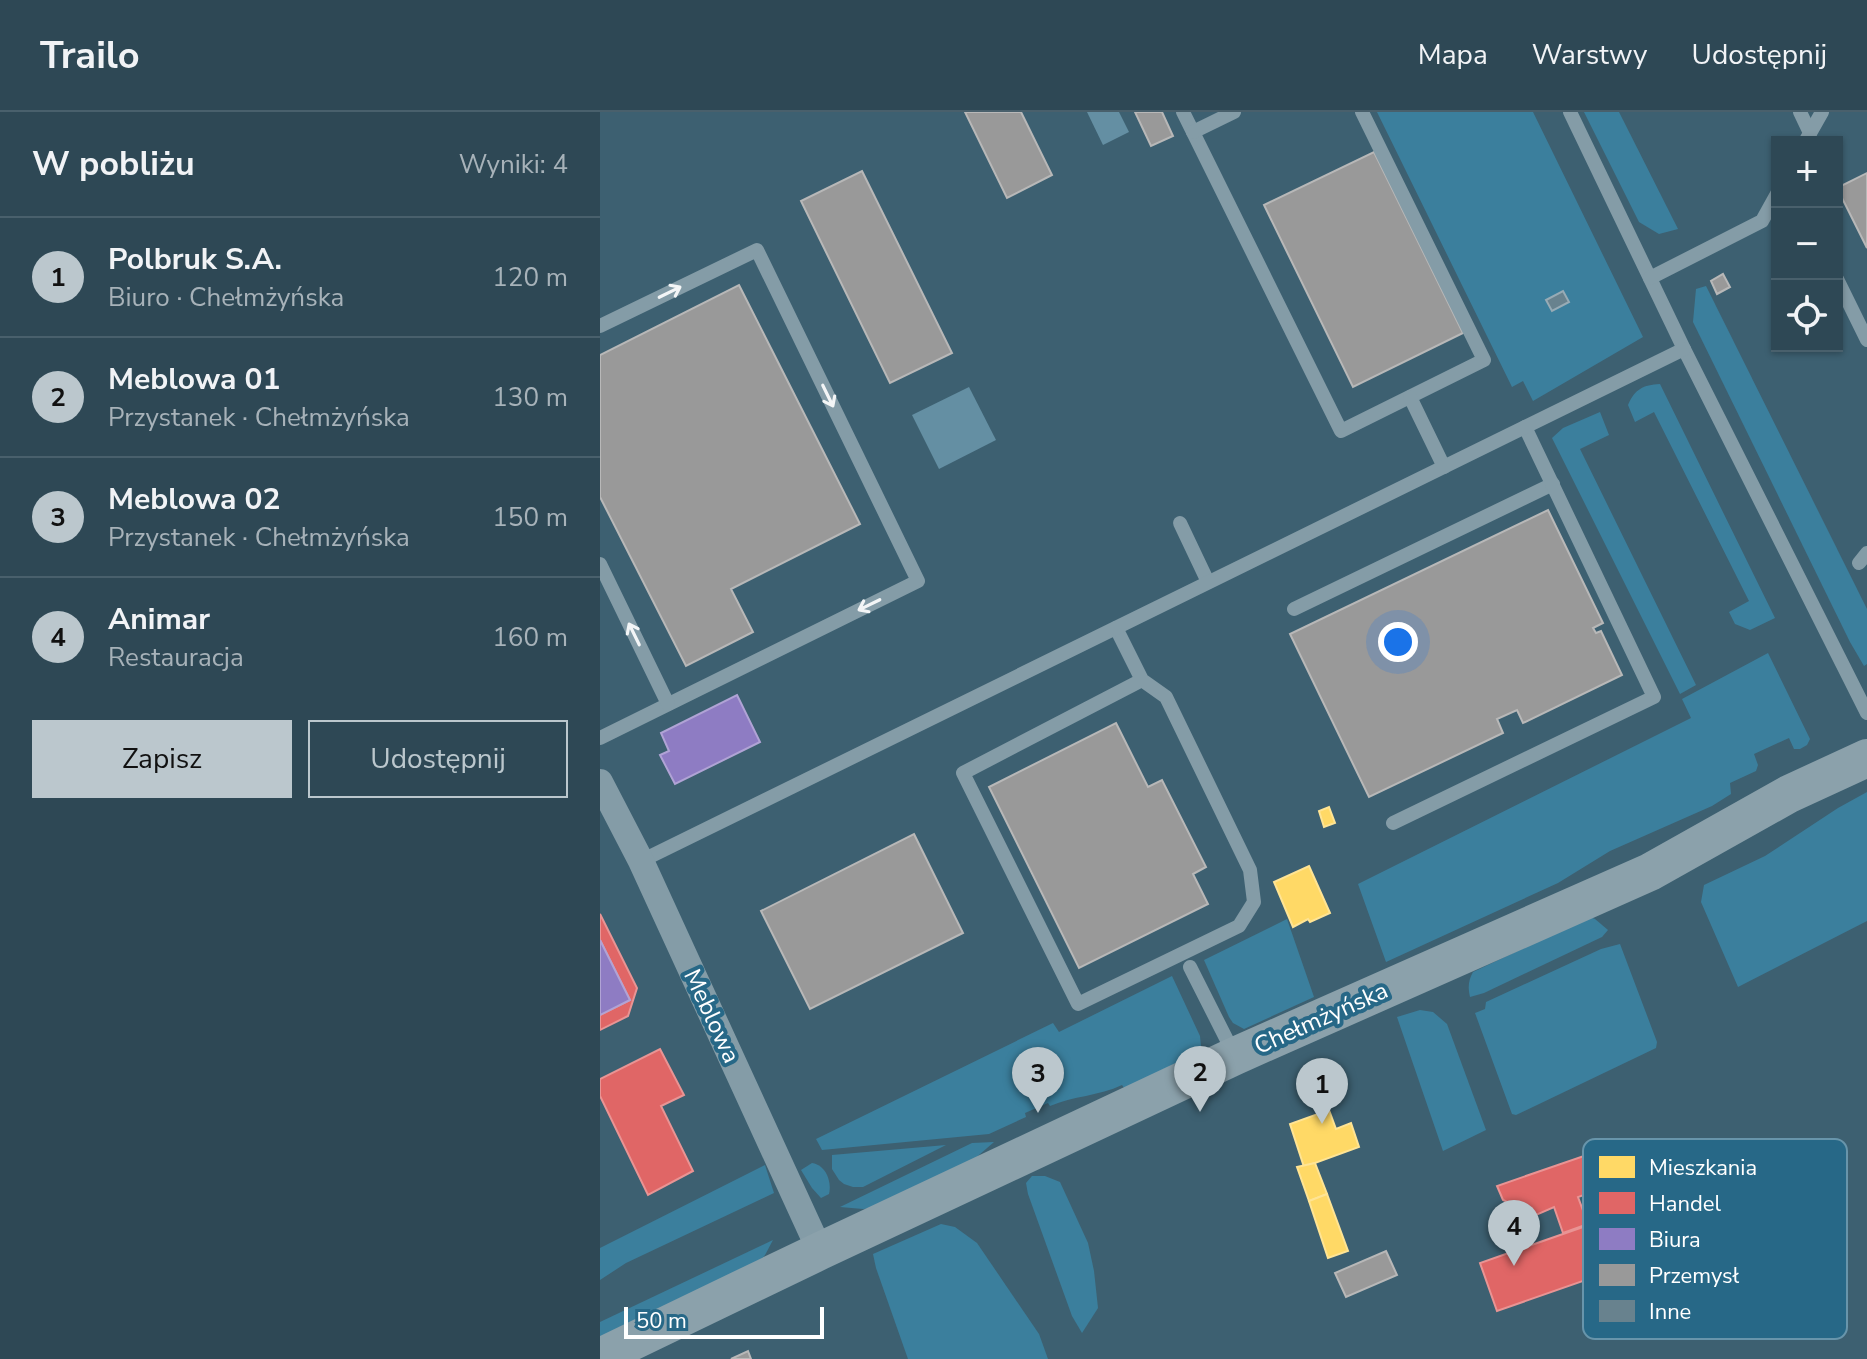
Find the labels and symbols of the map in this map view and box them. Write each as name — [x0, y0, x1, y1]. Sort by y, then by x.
one-way arrow — [658, 284, 682, 299]
one-way arrow — [821, 384, 837, 408]
one-way arrow — [858, 598, 882, 613]
one-way arrow — [626, 622, 641, 646]
your location — [1378, 622, 1418, 662]
street label: Meblowa — [676, 964, 748, 1068]
street label: Chełmżyńska — [1249, 974, 1393, 1062]
pin: 2 — [1174, 1046, 1226, 1112]
pin: 3 — [1012, 1047, 1064, 1113]
pin: 1 — [1296, 1058, 1348, 1124]
legend — [1583, 1139, 1847, 1339]
text: Mieszkania — [1649, 1153, 1757, 1183]
text: Handel — [1649, 1189, 1721, 1219]
pin: 4 — [1488, 1200, 1540, 1266]
text: Biura — [1649, 1225, 1701, 1255]
text: Przemysł — [1649, 1261, 1740, 1291]
text: Inne — [1649, 1297, 1691, 1327]
scale bar — [624, 1303, 824, 1339]

